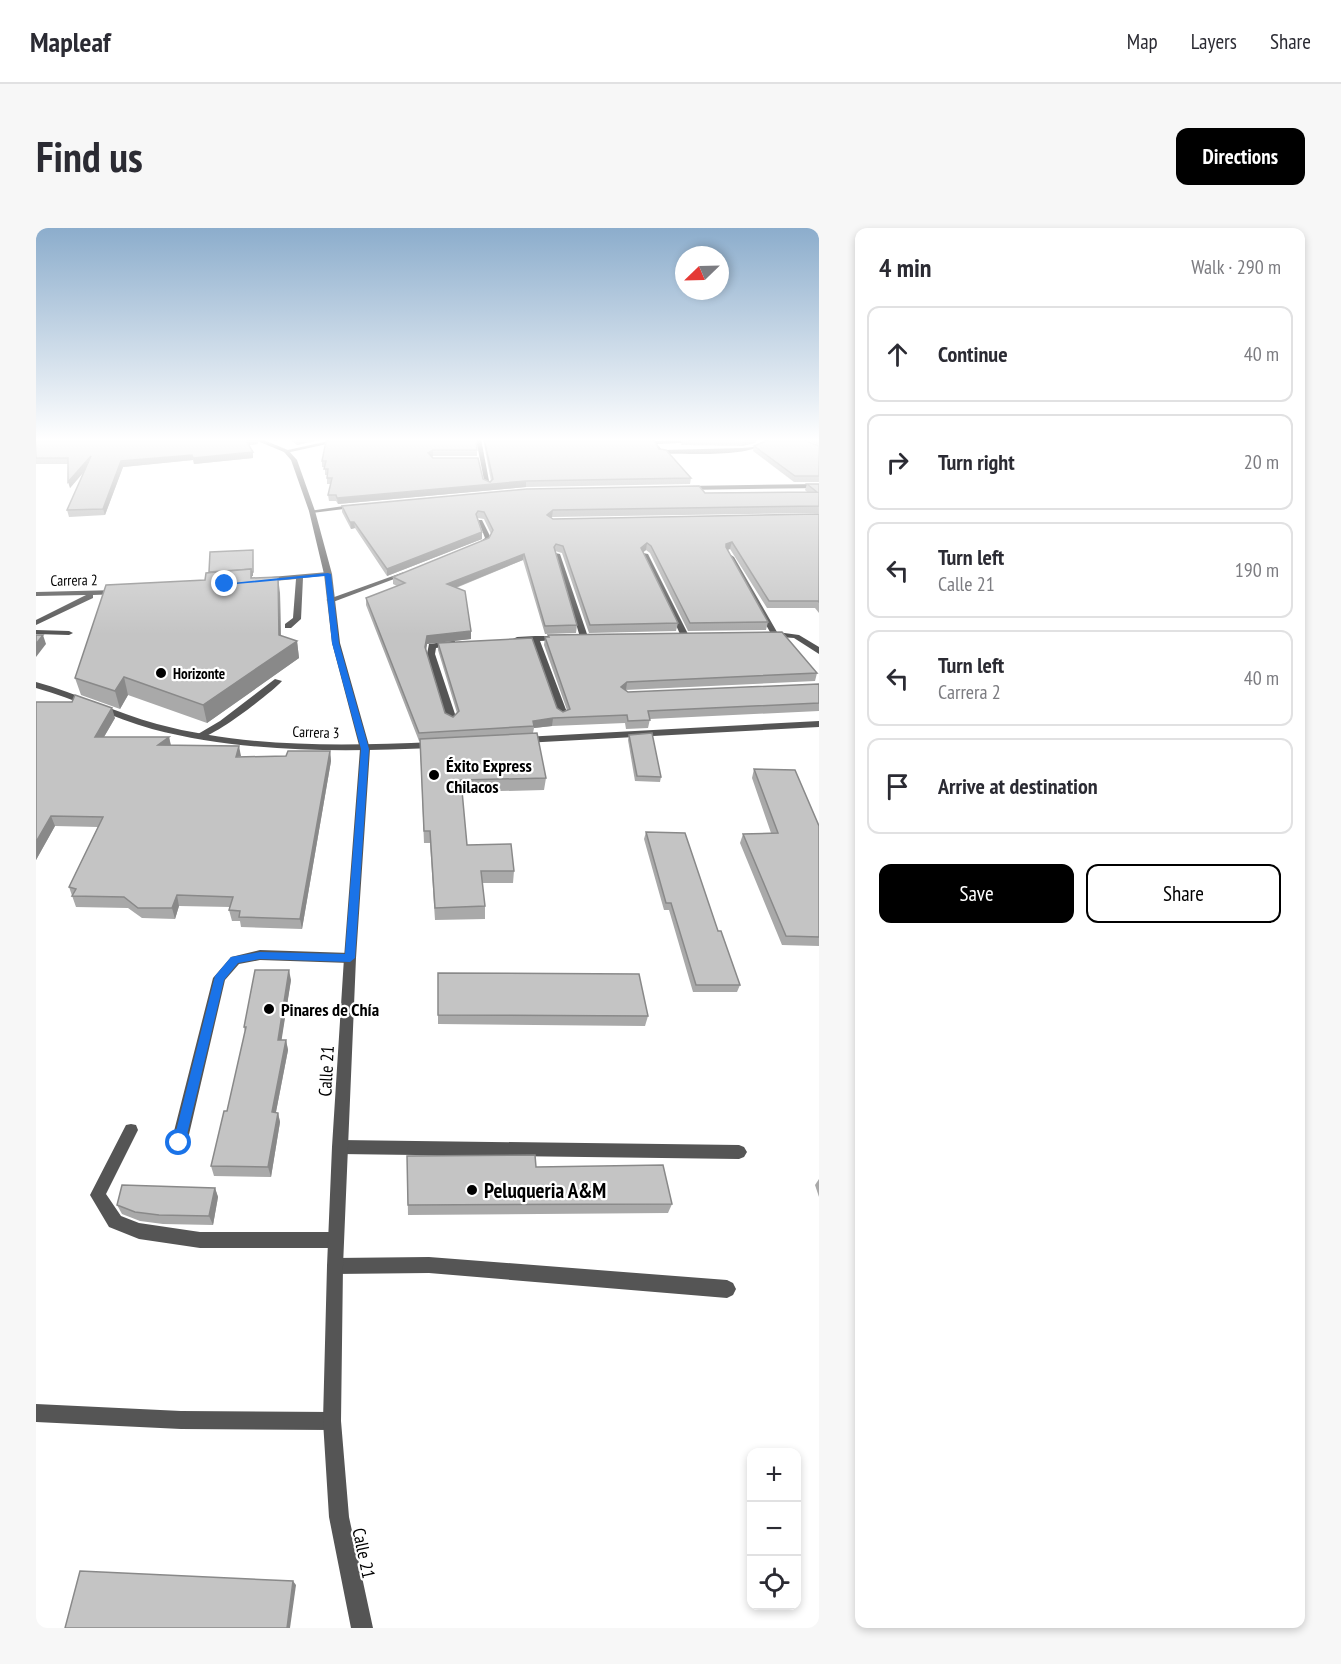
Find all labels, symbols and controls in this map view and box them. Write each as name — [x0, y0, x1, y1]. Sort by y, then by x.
text: Mapleaf — [30, 23, 111, 60]
text: Map — [1127, 28, 1158, 55]
text: Layers — [1191, 28, 1237, 55]
text: Share — [1270, 28, 1311, 55]
button: Directions — [1176, 128, 1305, 185]
text: Find us — [36, 129, 143, 184]
north arrow — [675, 246, 729, 300]
text: 4 min — [879, 251, 932, 284]
text: Walk · 290 m — [1191, 254, 1281, 280]
icon: ahead — [881, 338, 914, 371]
text: Continue — [938, 340, 1008, 368]
text: 40 m — [1244, 341, 1279, 367]
icon: right — [881, 446, 914, 479]
text: Turn right — [938, 448, 1015, 476]
text: 20 m — [1244, 449, 1279, 475]
text: Turn left — [938, 543, 1004, 571]
icon: left — [881, 554, 914, 587]
text: 190 m — [1235, 557, 1279, 583]
street label: Carrera 2 — [50, 570, 98, 590]
route end — [211, 570, 237, 596]
text: Calle 21 — [938, 571, 995, 597]
text: Turn left — [938, 651, 1004, 679]
icon: left — [881, 662, 914, 695]
place label: Horizonte — [173, 664, 225, 683]
text: 40 m — [1244, 665, 1279, 691]
marker: Horizonte — [154, 666, 168, 680]
text: Carrera 2 — [938, 679, 1001, 705]
street label: Carrera 3 — [292, 722, 340, 742]
place label: Éxito Express Chilacos — [446, 754, 532, 798]
marker: Éxito Express Chilacos — [427, 768, 441, 782]
icon: arrive — [881, 770, 914, 803]
text: Arrive at destination — [938, 772, 1098, 800]
button: Save — [879, 864, 1074, 923]
button: Share — [1086, 864, 1281, 923]
place label: Pinares de Chía — [281, 998, 379, 1021]
marker: Pinares de Chía — [262, 1002, 276, 1016]
street label: Calle 21 — [313, 1045, 339, 1097]
route start — [165, 1129, 191, 1155]
place label: Peluqueria A&M — [484, 1177, 606, 1204]
marker: Peluqueria A&M — [465, 1183, 479, 1197]
map controls — [747, 1448, 801, 1610]
button: + — [747, 1448, 801, 1502]
button: − — [747, 1502, 801, 1556]
street label: Calle 21 — [347, 1526, 381, 1580]
button: locate — [747, 1556, 801, 1610]

